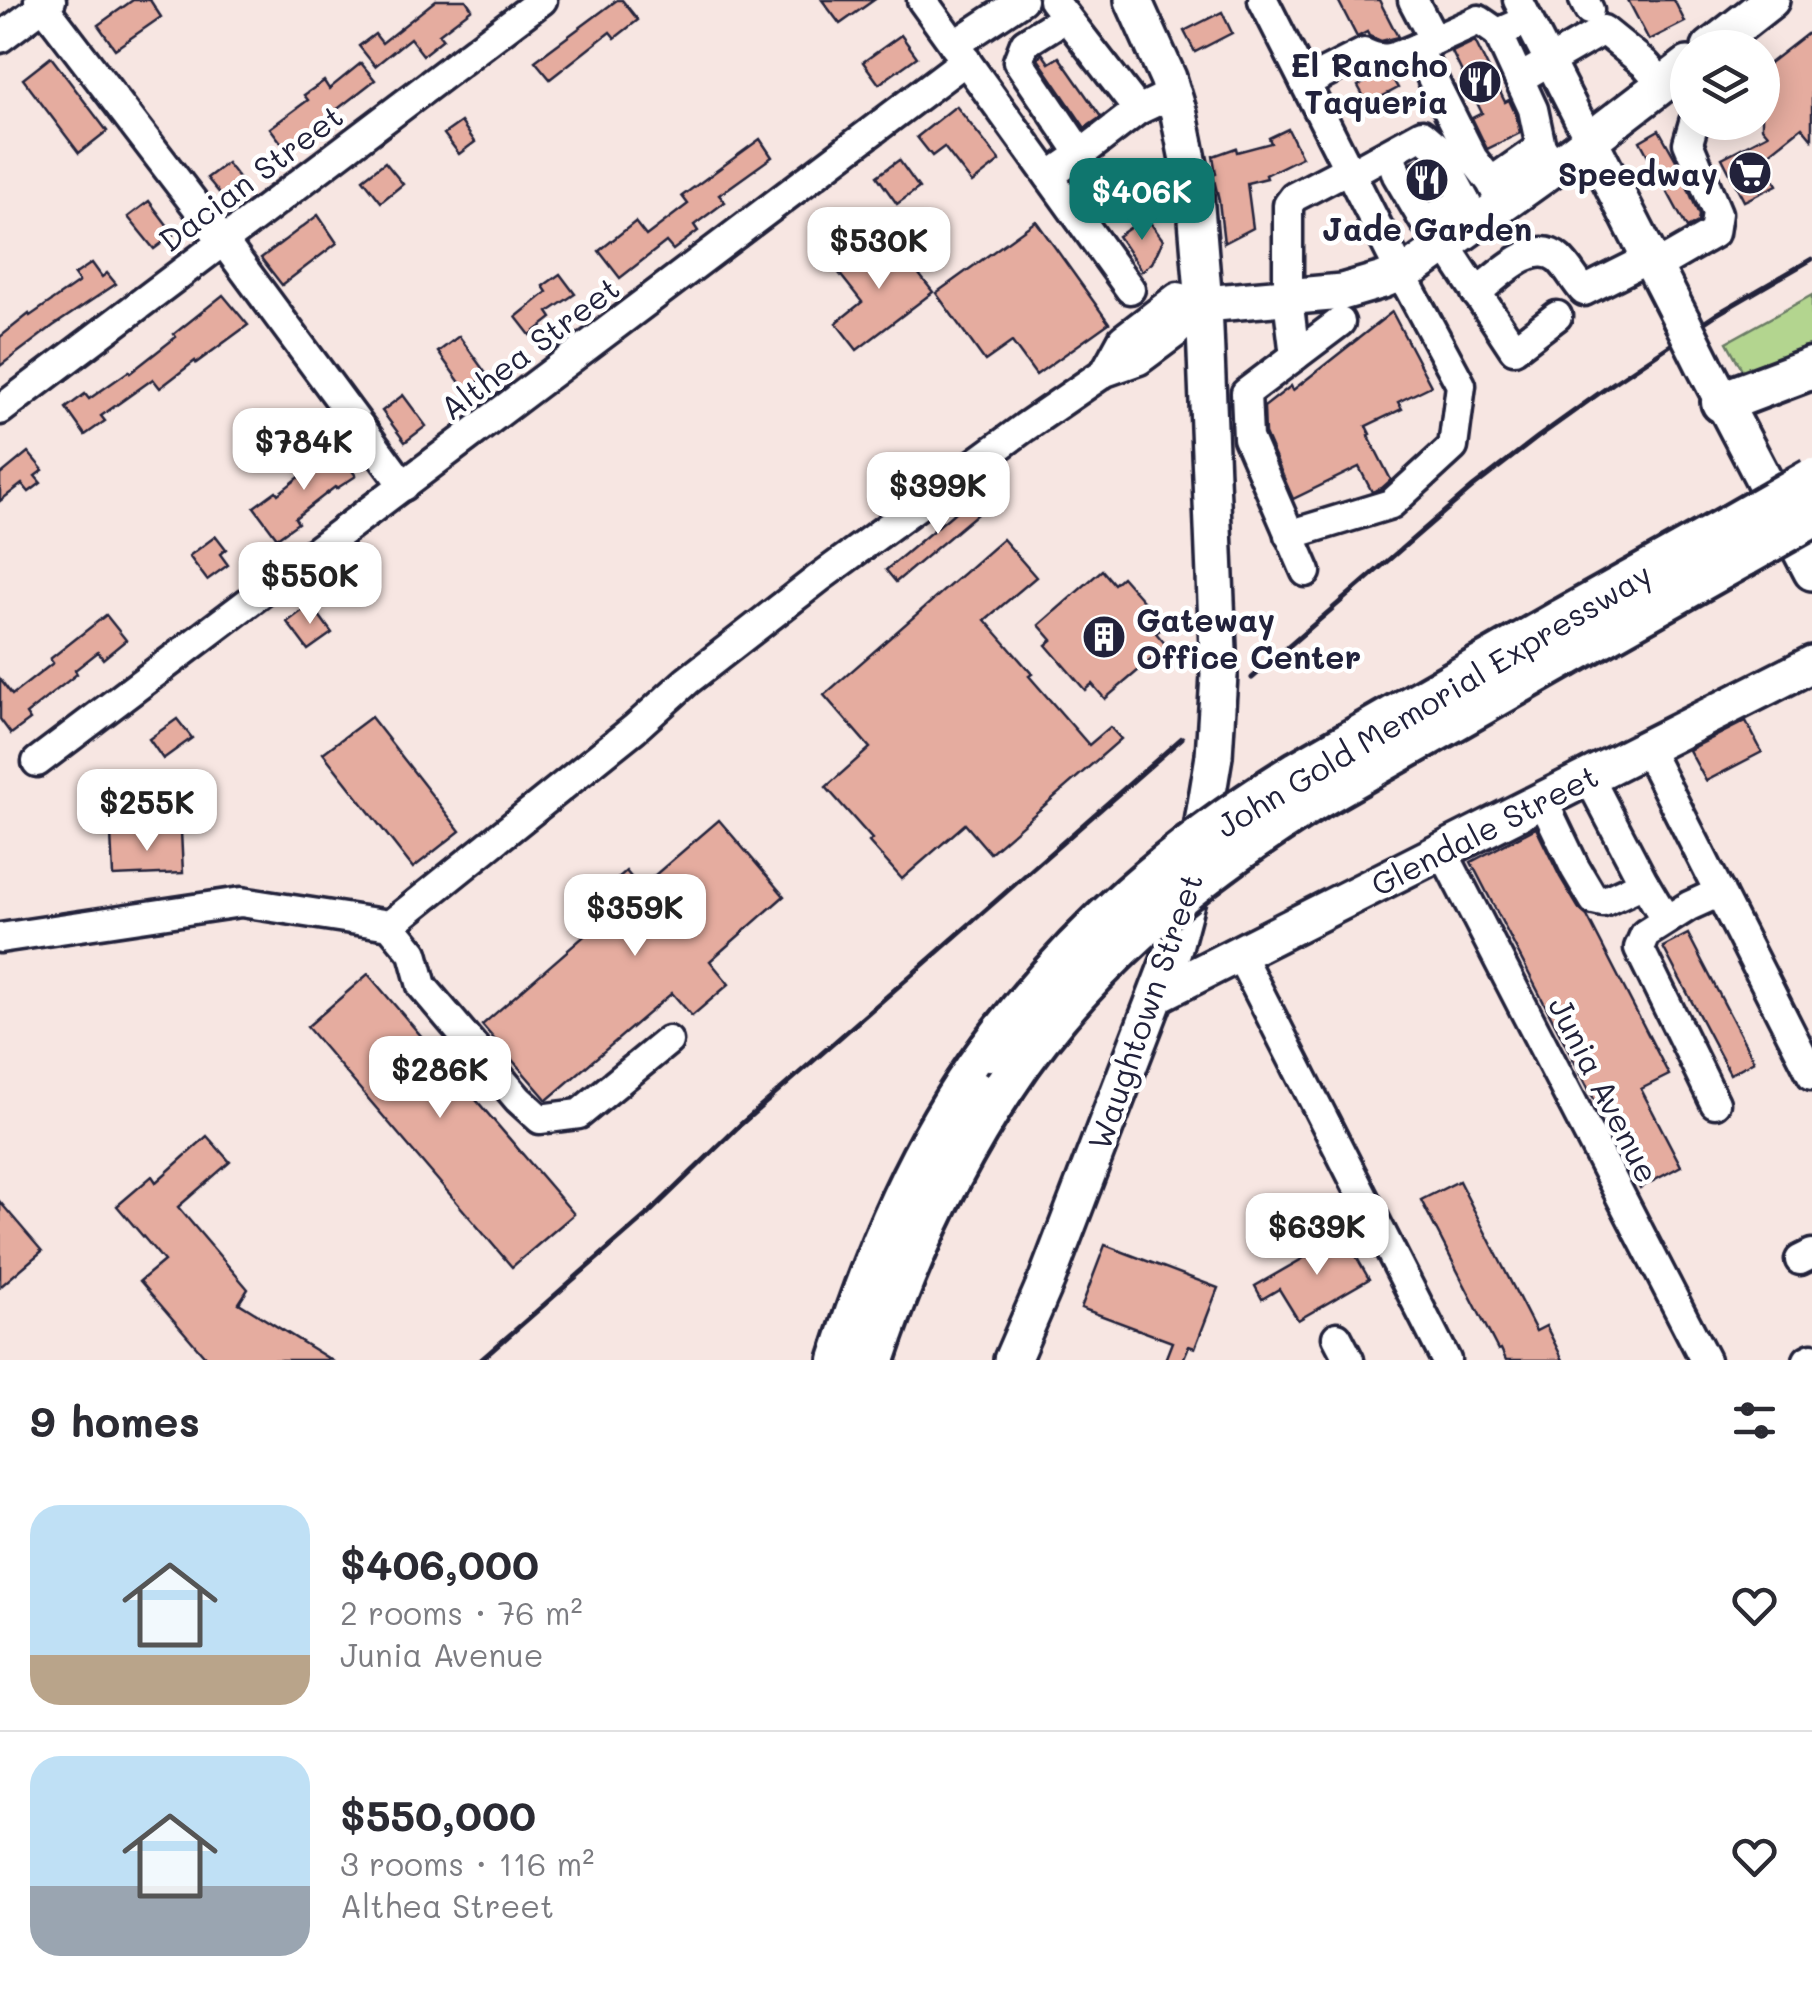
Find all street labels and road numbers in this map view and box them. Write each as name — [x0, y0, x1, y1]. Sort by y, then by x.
street label: Dacian Street — [149, 94, 351, 260]
street label: Althea Street — [431, 266, 627, 428]
street label: John Gold Memorial Expressway — [1208, 552, 1659, 847]
street label: Glendale Street — [1363, 754, 1605, 904]
street label: Waughtown Street — [1077, 867, 1211, 1155]
street label: Junia Avenue — [1540, 989, 1670, 1189]

